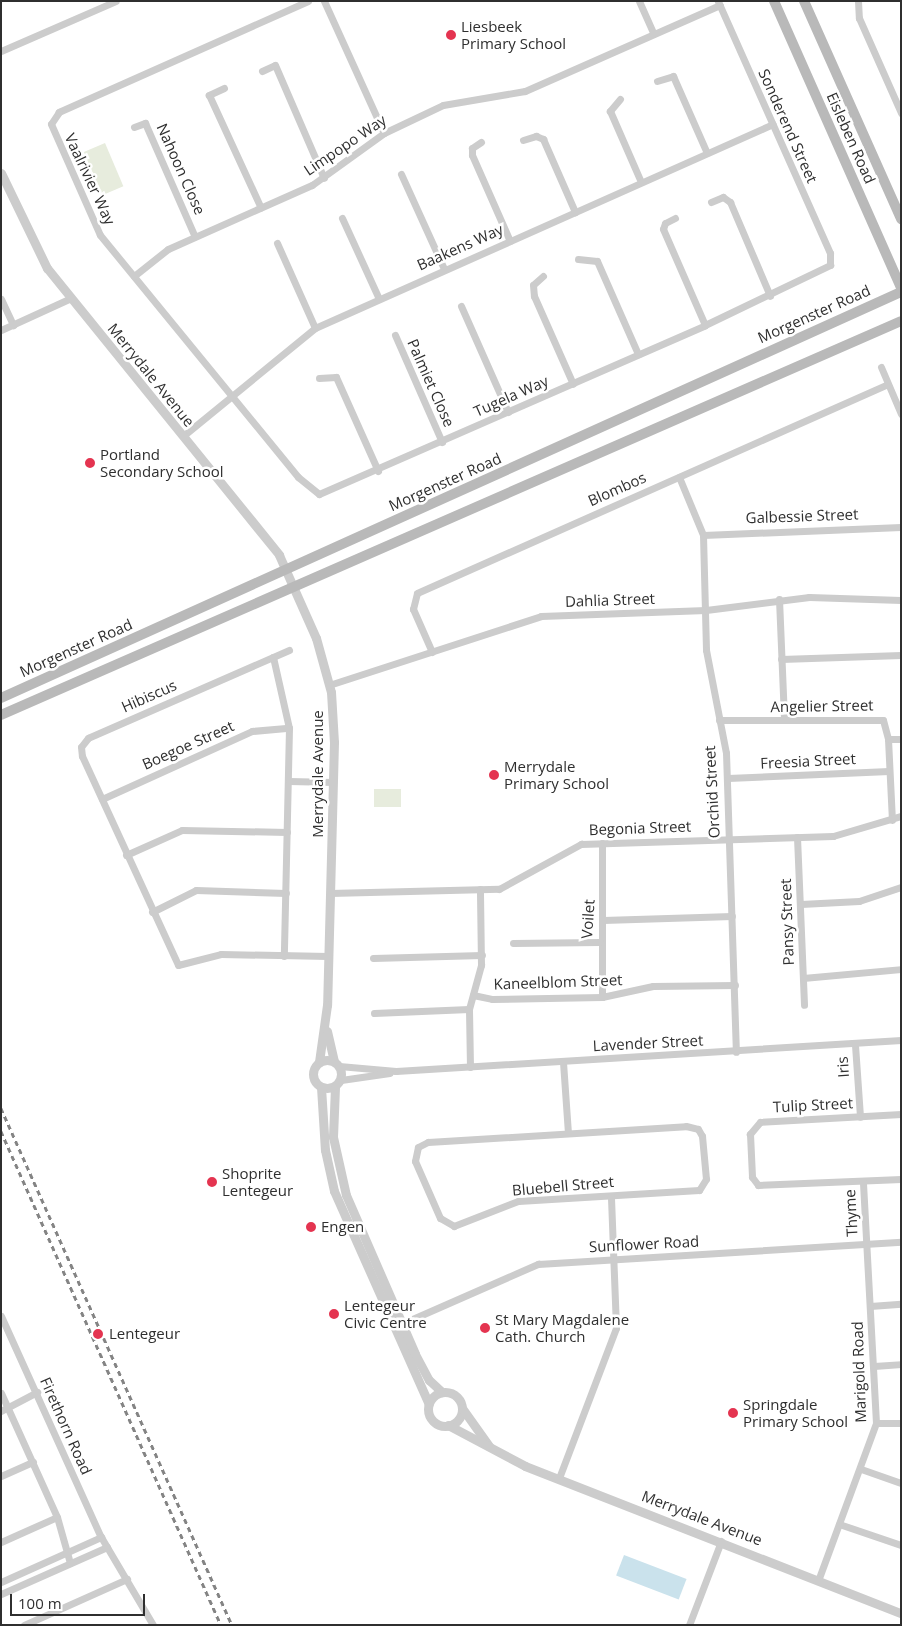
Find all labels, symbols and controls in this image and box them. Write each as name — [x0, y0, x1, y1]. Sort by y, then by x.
place label: Liesbeek Primary School — [461, 17, 566, 52]
marker: Liesbeek Primary School — [445, 29, 457, 41]
street label: Sonderend Street — [755, 66, 821, 186]
street label: Eisleben Road — [823, 90, 879, 186]
street label: Limpopo Way — [300, 111, 390, 179]
street label: Nahoon Close — [153, 121, 209, 217]
street label: Vaalrivier Way — [61, 130, 119, 228]
street label: Baakens Way — [414, 220, 506, 274]
street label: Morgenster Road — [755, 281, 873, 347]
street label: Merrydale Avenue — [104, 320, 198, 430]
street label: Palmiet Close — [404, 336, 458, 430]
street label: Tugela Way — [471, 372, 551, 420]
place label: Portland Secondary School — [100, 445, 224, 480]
street label: Morgenster Road — [386, 449, 504, 515]
marker: Portland Secondary School — [84, 457, 96, 469]
street label: Blombos — [585, 468, 649, 510]
street label: Galbessie Street — [745, 505, 859, 527]
street label: Dahlia Street — [565, 589, 655, 611]
street label: Morgenster Road — [17, 615, 135, 681]
street label: Hibiscus — [119, 676, 179, 716]
street label: Angelier Street — [770, 696, 874, 716]
street label: Merrydale Avenue — [309, 710, 327, 838]
street label: Boegoe Street — [139, 717, 237, 773]
street label: Orchid Street — [701, 745, 723, 839]
street label: Freesia Street — [760, 750, 856, 772]
place label: Merrydale Primary School — [504, 757, 609, 792]
marker: Merrydale Primary School — [488, 769, 500, 781]
street label: Begonia Street — [589, 817, 691, 839]
street label: Pansy Street — [776, 878, 798, 966]
street label: Voilet — [578, 899, 598, 939]
street label: Kaneelblom Street — [493, 971, 623, 993]
street label: Lavender Street — [592, 1031, 704, 1055]
street label: Iris — [833, 1056, 853, 1078]
street label: Tulip Street — [773, 1094, 853, 1116]
place label: Shoprite Lentegeur — [222, 1164, 293, 1199]
street label: Bluebell Street — [511, 1173, 615, 1199]
marker: Shoprite Lentegeur — [206, 1176, 218, 1188]
street label: Thyme — [841, 1189, 861, 1237]
place label: Engen — [321, 1218, 364, 1236]
marker: Engen — [305, 1221, 317, 1233]
street label: Sunflower Road — [588, 1232, 700, 1256]
place label: Lentegeur Civic Centre — [344, 1296, 427, 1331]
marker: Lentegeur Civic Centre — [328, 1308, 340, 1320]
place label: St Mary Magdalene Cath. Church — [495, 1310, 629, 1345]
street label: Marigold Road — [848, 1321, 870, 1423]
marker: St Mary Magdalene Cath. Church — [479, 1322, 491, 1334]
place label: Lentegeur — [109, 1325, 180, 1343]
marker: Lentegeur — [91, 1327, 105, 1341]
street label: Firethorn Road — [36, 1375, 96, 1477]
place label: Springdale Primary School — [743, 1395, 848, 1430]
marker: Springdale Primary School — [727, 1407, 739, 1419]
street label: Merrydale Avenue — [639, 1487, 765, 1549]
scale bar — [12, 1584, 148, 1616]
text: 100 m — [18, 1593, 62, 1613]

